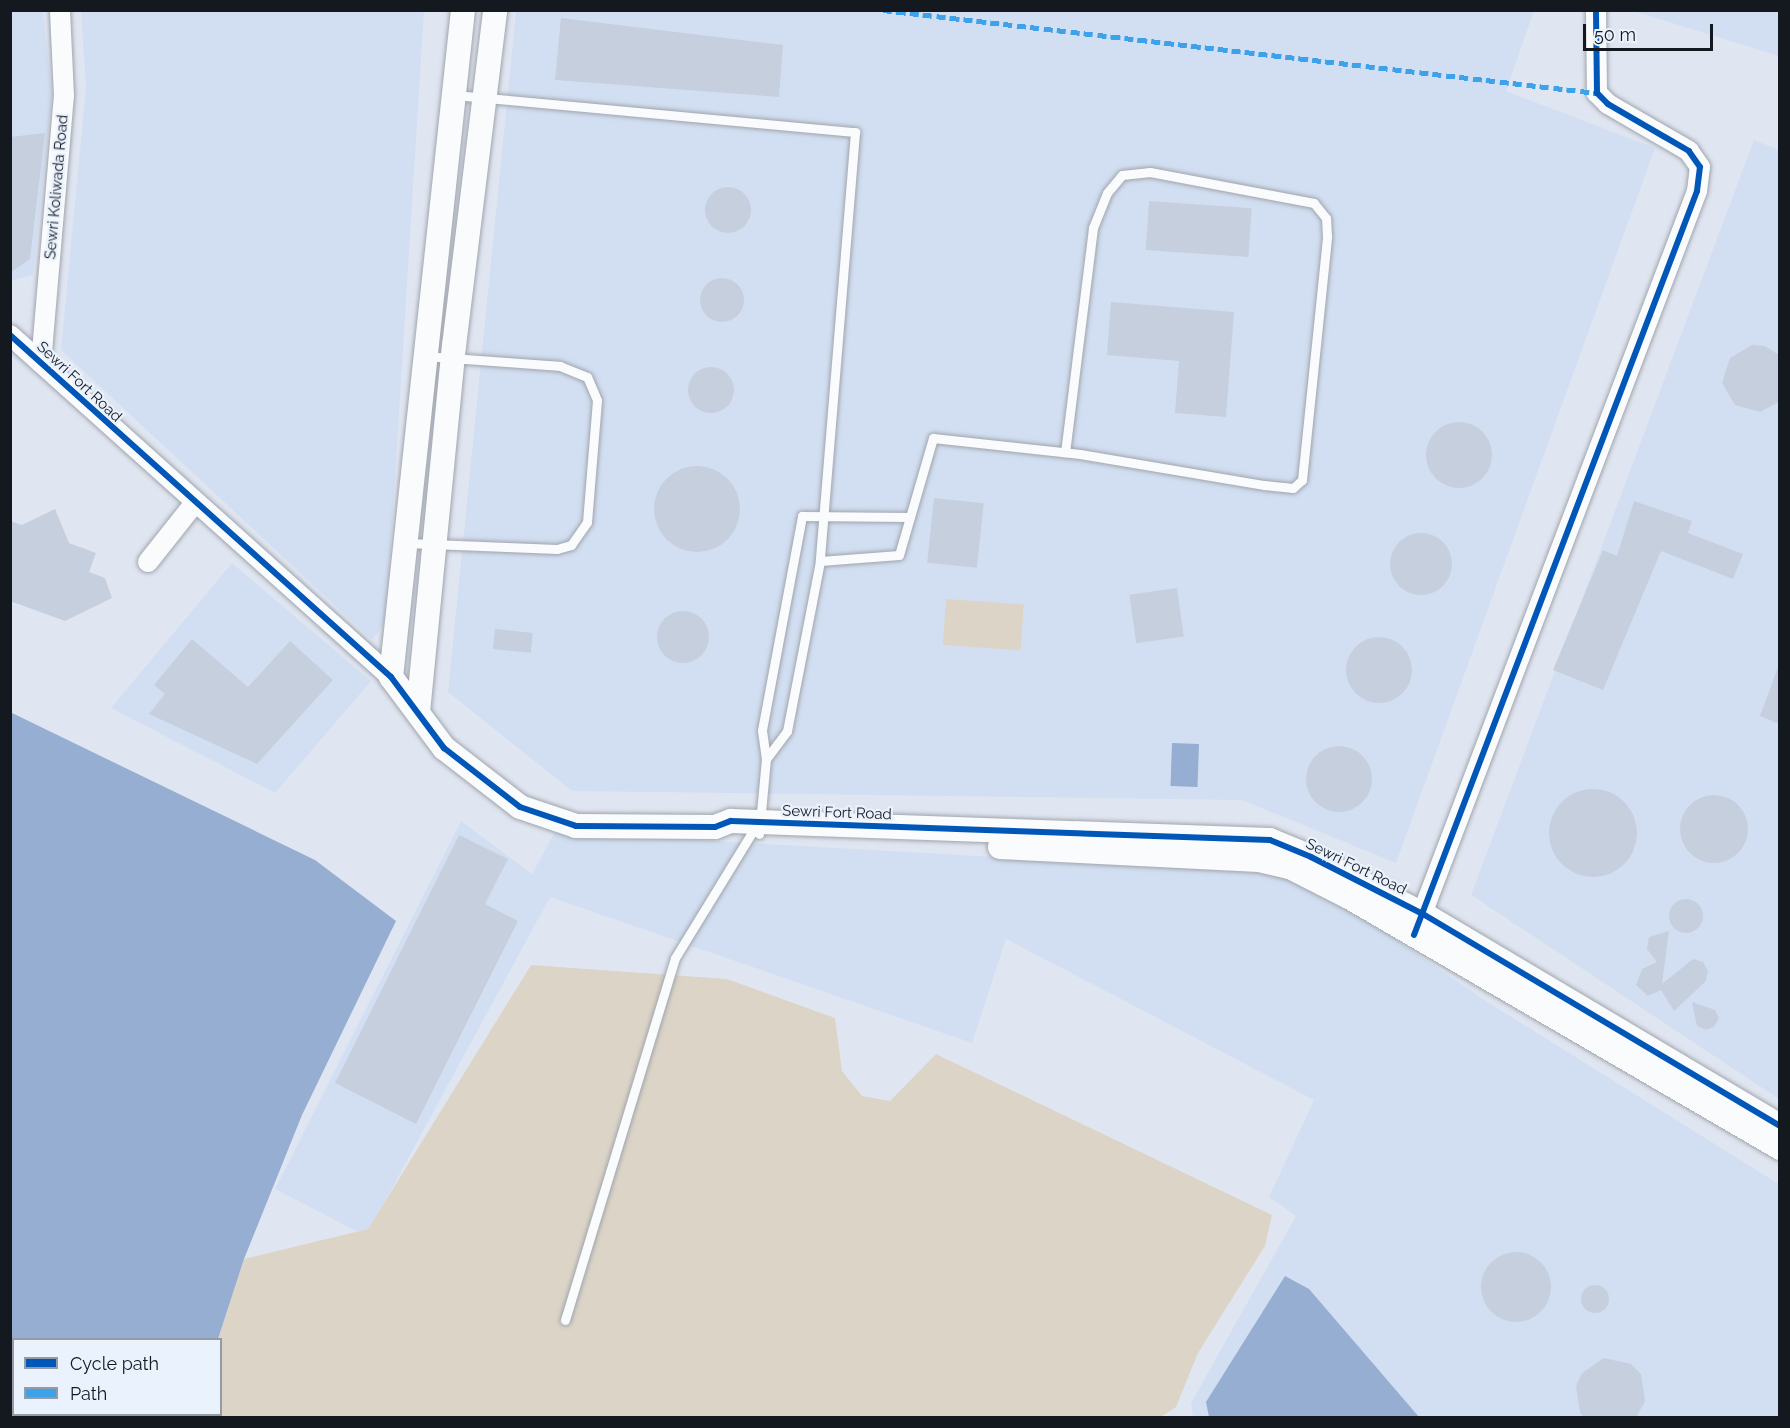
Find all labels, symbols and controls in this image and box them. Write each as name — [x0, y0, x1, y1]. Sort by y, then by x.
scale bar — [1586, 12, 1716, 50]
text: 50 m — [1594, 24, 1636, 45]
street label: Sewri Koliwada Road — [42, 114, 72, 260]
street label: Sewri Fort Road — [33, 338, 125, 426]
street label: Sewri Fort Road — [782, 802, 892, 824]
street label: Sewri Fort Road — [1303, 835, 1409, 899]
legend — [12, 1338, 222, 1416]
text: Cycle path — [70, 1353, 159, 1374]
text: Path — [70, 1383, 107, 1404]

